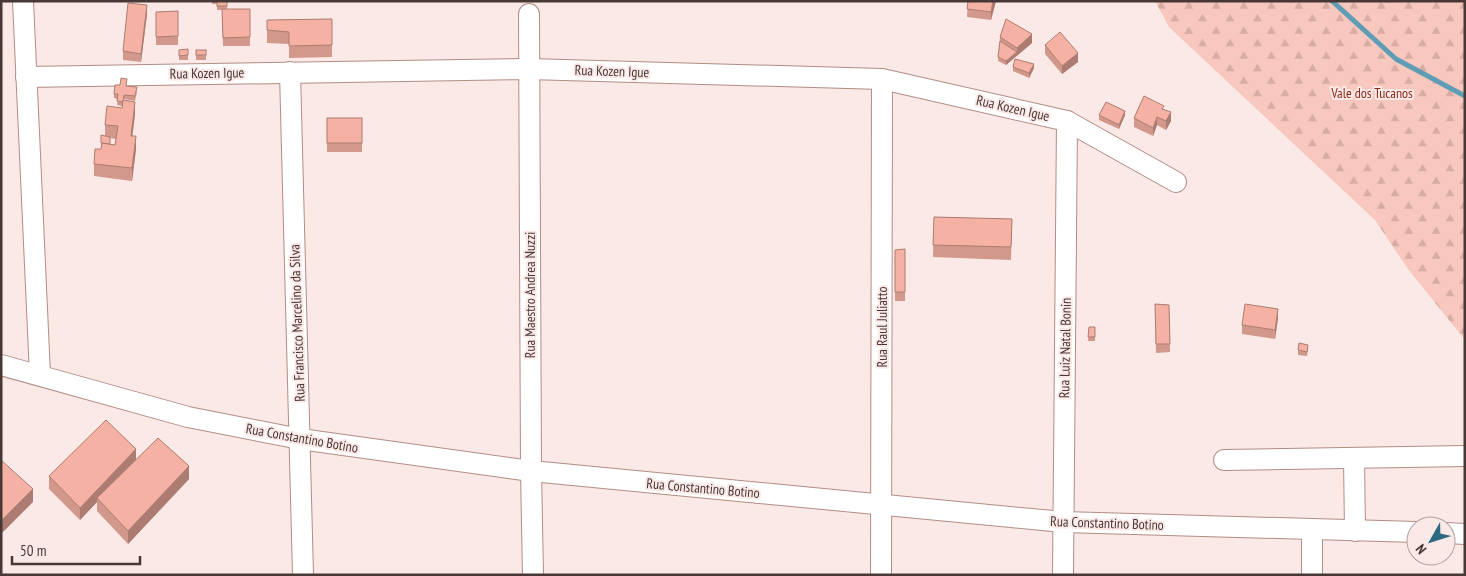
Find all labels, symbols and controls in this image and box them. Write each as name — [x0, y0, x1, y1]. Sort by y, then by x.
street label: Rua Kozen Igue — [574, 61, 650, 81]
street label: Rua Kozen Igue — [170, 63, 245, 83]
park label: Vale dos Tucanos — [1330, 84, 1413, 102]
street label: Rua Kozen Igue — [975, 91, 1052, 125]
street label: Rua Maestro Andrea Nuzzi — [521, 232, 539, 358]
street label: Rua Francisco Marcelino da Silva — [285, 244, 309, 402]
street label: Rua Raul Juliatto — [873, 287, 891, 367]
street label: Rua Luiz Natal Bonin — [1055, 298, 1075, 398]
street label: Rua Constantino Botino — [244, 419, 360, 457]
street label: Rua Constantino Botino — [646, 474, 760, 502]
street label: Rua Constantino Botino — [1050, 512, 1164, 534]
north arrow — [1406, 516, 1456, 566]
scale bar — [12, 534, 140, 566]
text: 50 m — [20, 541, 46, 560]
text: N — [1412, 541, 1430, 558]

